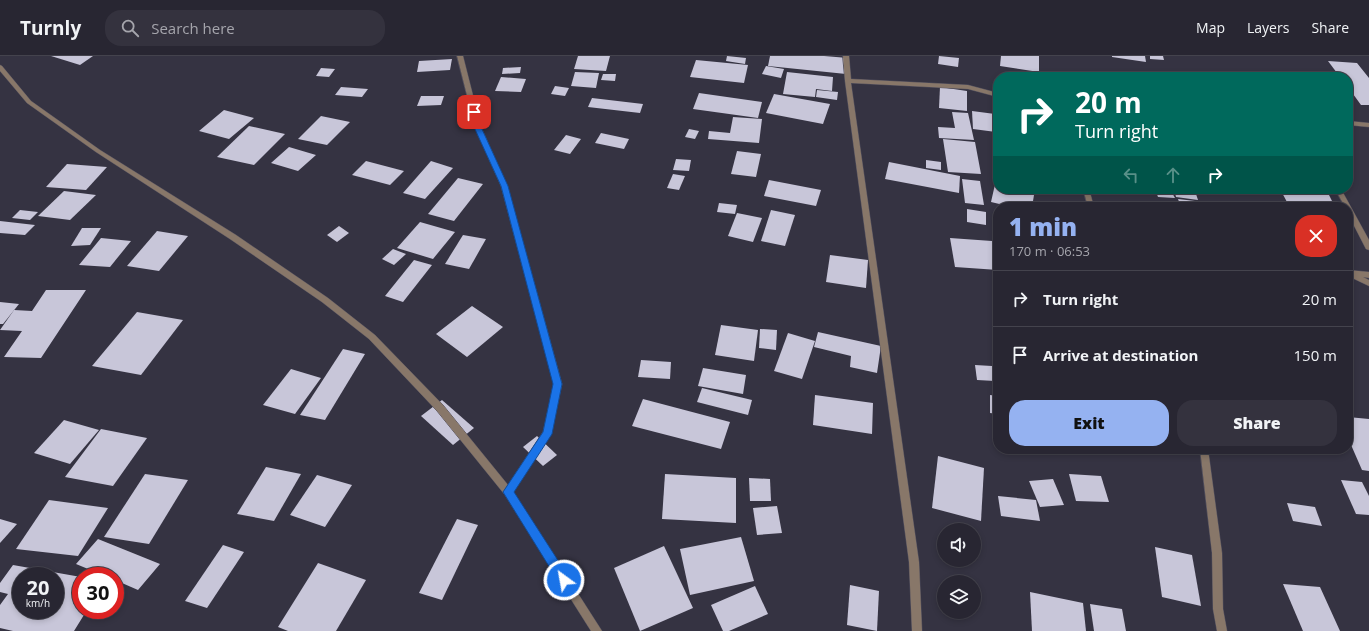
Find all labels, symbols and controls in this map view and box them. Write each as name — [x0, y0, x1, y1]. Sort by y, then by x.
search box — [105, 10, 385, 46]
text: Turnly — [20, 15, 81, 41]
icon: search — [119, 17, 141, 39]
text: Search here — [151, 18, 235, 38]
text: Map — [1196, 18, 1225, 37]
text: Layers — [1247, 18, 1289, 37]
text: Share — [1311, 18, 1349, 37]
text: 20 m — [1075, 83, 1142, 121]
icon: right — [1009, 88, 1061, 140]
pin — [457, 95, 491, 129]
icon: arrive — [463, 101, 485, 123]
text: Turn right — [1075, 119, 1158, 143]
icon: left — [1120, 164, 1142, 186]
icon: ahead — [1162, 164, 1184, 186]
icon: right — [1204, 164, 1226, 186]
text: 1 min — [1009, 210, 1077, 243]
button: close — [1295, 215, 1337, 257]
text: 170 m · 06:53 — [1009, 242, 1090, 260]
icon: right — [1009, 288, 1031, 310]
text: Turn right — [1043, 289, 1118, 309]
text: 20 m — [1302, 289, 1337, 309]
icon: arrive — [1009, 344, 1031, 366]
text: Arrive at destination — [1043, 345, 1198, 365]
text: 150 m — [1293, 345, 1337, 365]
button: Exit — [1009, 400, 1169, 446]
button: Share — [1177, 400, 1337, 446]
map controls — [937, 523, 981, 619]
button: sound — [937, 523, 981, 567]
position arrow — [543, 559, 585, 601]
speed limit sign: 30 — [72, 567, 124, 619]
text: 20 — [27, 574, 49, 601]
button: layers — [937, 575, 981, 619]
text: km/h — [26, 596, 50, 610]

